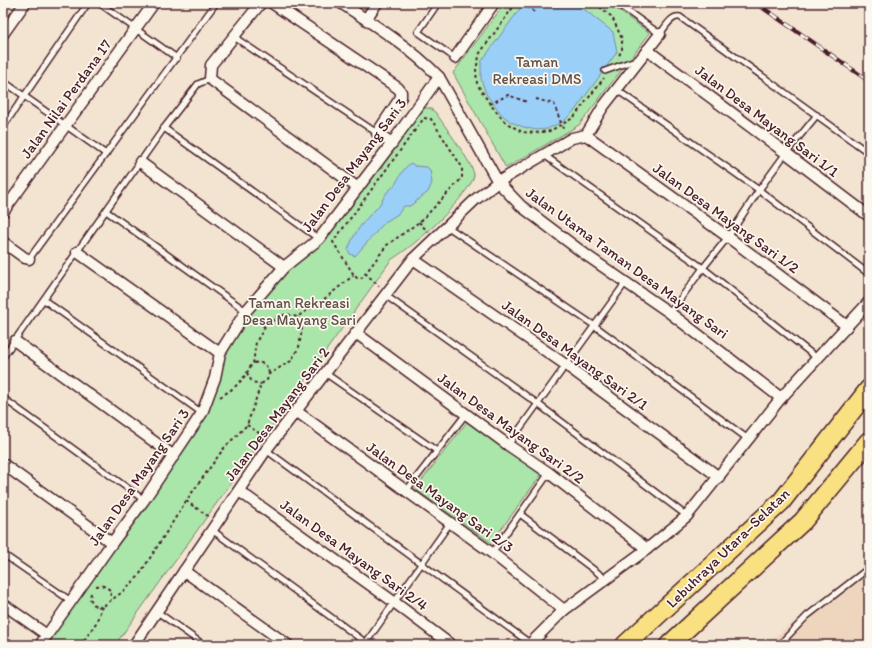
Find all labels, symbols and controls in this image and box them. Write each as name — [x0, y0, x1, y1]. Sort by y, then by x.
street label: Jalan Nilai Perdana 17 — [17, 36, 115, 162]
park label: Taman Rekreasi DMS — [493, 53, 581, 88]
street label: Jalan Desa Mayang Sari 1/1 — [692, 61, 842, 181]
street label: Jalan Desa Mayang Sari 3 — [298, 94, 410, 236]
street label: Jalan Desa Mayang Sari 1/2 — [650, 159, 803, 277]
street label: Jalan Utama Taman Desa Mayang Sari — [522, 183, 732, 343]
park label: Taman Rekreasi Desa Mayang Sari — [242, 294, 356, 329]
street label: Jalan Desa Mayang Sari 2/1 — [499, 296, 652, 414]
street label: Jalan Desa Mayang Sari 2 — [221, 344, 333, 484]
street label: Jalan Desa Mayang Sari 2/2 — [434, 369, 588, 487]
street label: Jalan Desa Mayang Sari 3 — [85, 405, 193, 549]
street label: Jalan Desa Mayang Sari 2/3 — [363, 438, 517, 556]
street label: Lebuhraya Utara–Selatan — [663, 484, 794, 612]
street label: Jalan Desa Mayang Sari 2/4 — [277, 495, 431, 615]

